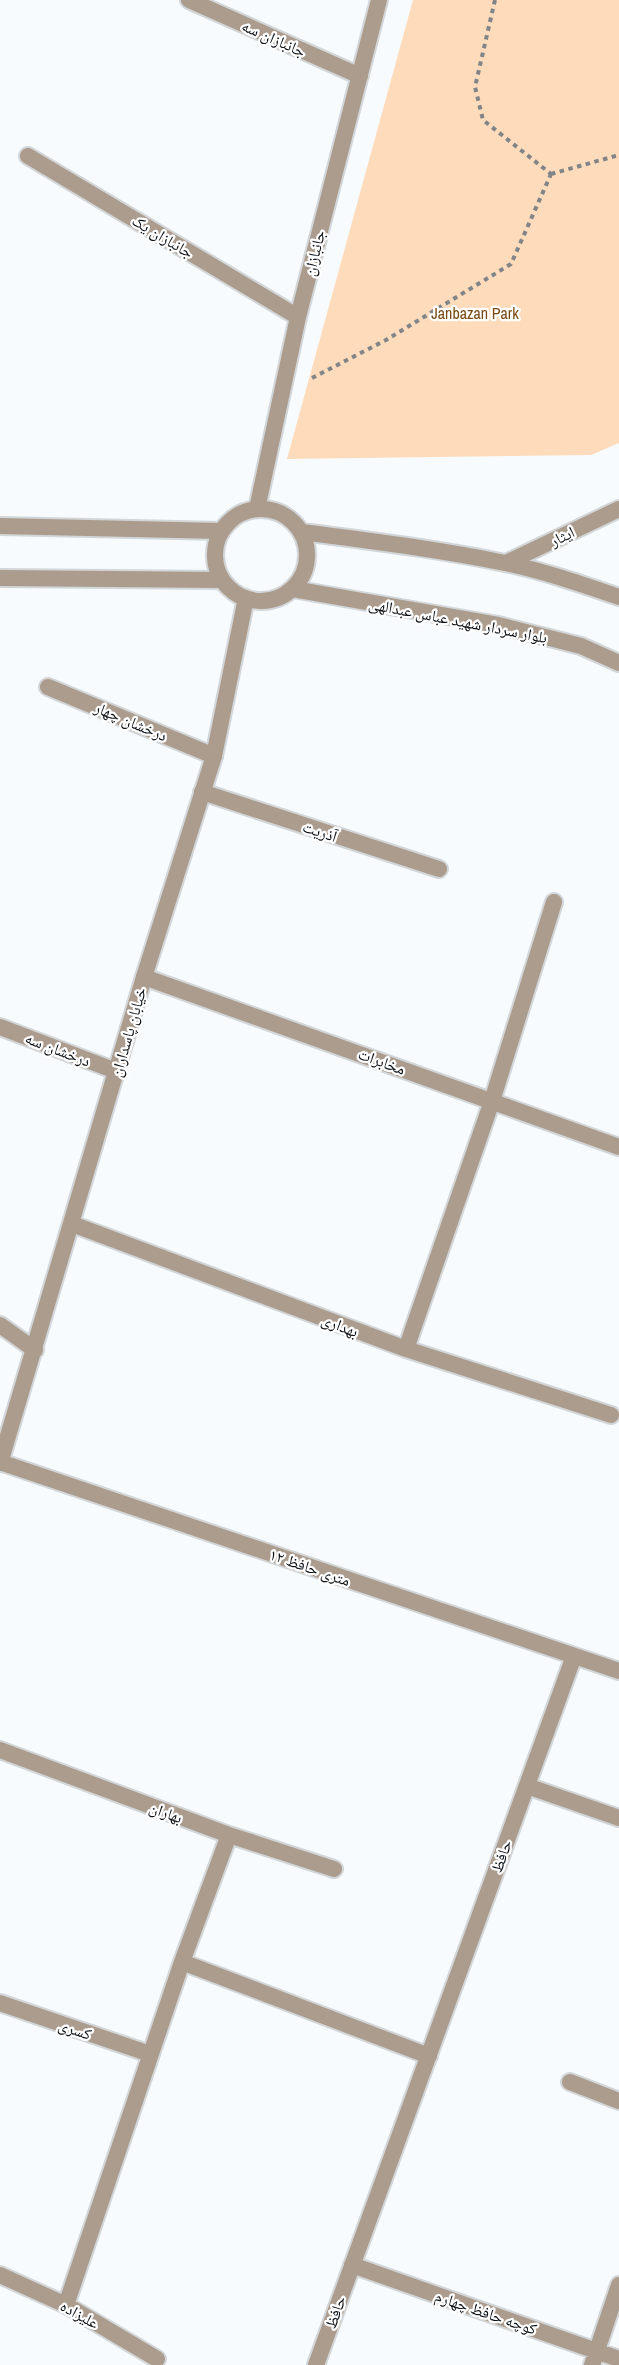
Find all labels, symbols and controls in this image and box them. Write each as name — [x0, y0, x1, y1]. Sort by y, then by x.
street label: جانبازان سه — [238, 14, 310, 62]
street label: جانبازان یک — [128, 209, 198, 263]
street label: جانبازان — [298, 228, 330, 278]
park label: Janbazan Park — [431, 302, 519, 324]
street label: ایثار — [545, 521, 578, 552]
street label: بلوار سردار شهید عباس عبدالهی — [367, 592, 549, 648]
street label: درخشان چهار — [90, 695, 171, 746]
street label: آذریت — [300, 815, 341, 847]
street label: خیابان پاسداران — [105, 985, 151, 1079]
street label: درخشان سه — [22, 1026, 94, 1072]
street label: مخابرات — [355, 1042, 409, 1080]
street label: بهداری — [318, 1308, 362, 1342]
street label: ۱۲ متری حافظ — [267, 1543, 353, 1591]
street label: بهاران — [146, 1796, 186, 1828]
street label: حافظ — [485, 1837, 517, 1875]
street label: کسری — [56, 2013, 95, 2045]
street label: کوچه حافظ چهارم — [432, 2284, 540, 2340]
street label: حافظ — [319, 2293, 351, 2331]
street label: علیزاده — [57, 2294, 103, 2334]

